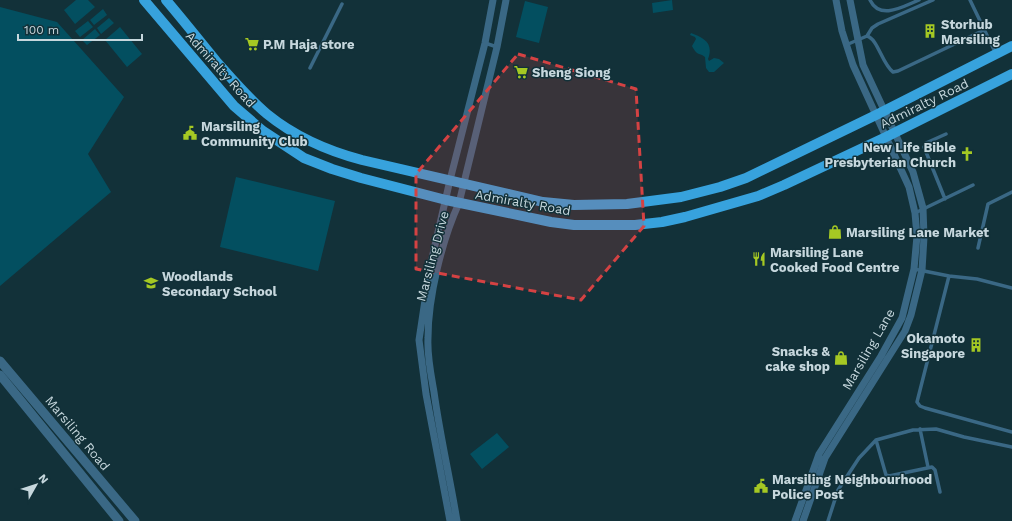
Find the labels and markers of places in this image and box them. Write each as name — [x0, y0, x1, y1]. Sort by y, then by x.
place label: Storhub Marsiling — [941, 17, 1001, 47]
building icon: Storhub Marsiling — [922, 23, 938, 39]
supermarket icon: P.M Haja store — [244, 36, 260, 52]
place label: P.M Haja store — [263, 37, 355, 52]
supermarket icon: Sheng Siong — [513, 64, 529, 80]
place label: Sheng Siong — [532, 65, 611, 80]
place label: Marsiling Community Club — [201, 119, 308, 149]
public building icon: Marsiling Community Club — [182, 125, 198, 141]
place label: New Life Bible Presbyterian Church — [824, 140, 956, 170]
church icon: New Life Bible Presbyterian Church — [959, 146, 975, 162]
shop icon: Marsiling Lane Market — [827, 224, 843, 240]
place label: Marsiling Lane Market — [846, 225, 989, 240]
place label: Marsiling Lane Cooked Food Centre — [770, 245, 900, 275]
restaurant icon: Marsiling Lane Cooked Food Centre — [751, 251, 767, 267]
place label: Woodlands Secondary School — [162, 269, 278, 299]
school or university icon: Woodlands Secondary School — [143, 275, 159, 291]
place label: Okamoto Singapore — [901, 331, 965, 361]
building icon: Okamoto Singapore — [968, 337, 984, 353]
place label: Snacks & cake shop — [765, 344, 831, 374]
shop icon: Snacks & cake shop — [833, 350, 849, 366]
place label: Marsiling Neighbourhood Police Post — [772, 472, 932, 502]
public building icon: Marsiling Neighbourhood Police Post — [753, 478, 769, 494]

